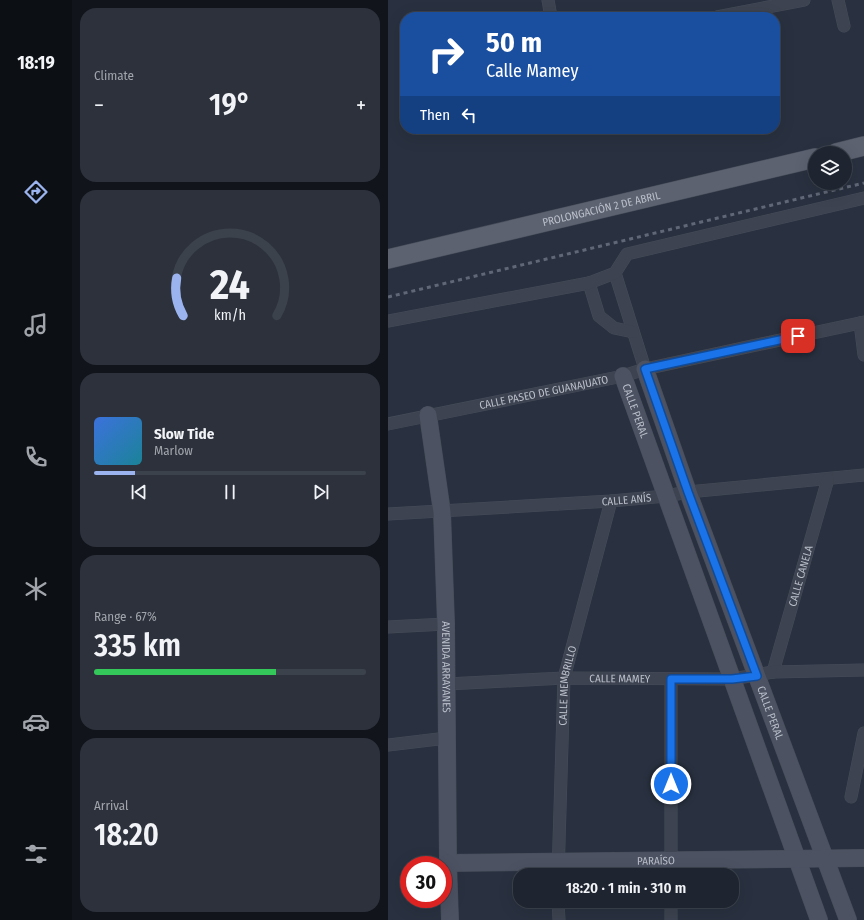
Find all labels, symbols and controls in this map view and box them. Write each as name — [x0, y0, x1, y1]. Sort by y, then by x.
text: 50 m — [486, 26, 542, 59]
icon: right — [420, 28, 472, 80]
text: 18:19 — [17, 52, 55, 74]
text: Calle Mamey — [486, 60, 578, 82]
text: Climate — [94, 68, 134, 83]
text: 19° — [209, 87, 251, 123]
text: − — [94, 92, 104, 119]
text: + — [356, 92, 366, 119]
icon: left — [458, 104, 480, 126]
text: Then — [420, 106, 450, 124]
map controls — [808, 146, 852, 190]
button: layers — [808, 146, 852, 190]
icon: directions — [22, 178, 50, 206]
street label: PROLONGACIÓN 2 DE ABRIL — [541, 189, 661, 229]
text: 24 — [209, 259, 250, 309]
text: km/h — [214, 306, 246, 323]
icon: music — [22, 311, 50, 339]
pin — [781, 319, 815, 353]
icon: arrive — [787, 325, 809, 347]
street label: CALLE PASEO DE GUANAJUATO — [478, 373, 610, 412]
street label: CALLE PERAL — [619, 382, 651, 440]
text: Slow Tide — [154, 425, 214, 443]
icon: phone — [22, 443, 50, 471]
text: Marlow — [154, 443, 193, 458]
icon: previous — [128, 481, 150, 503]
icon: pause — [219, 481, 241, 503]
icon: next — [310, 481, 332, 503]
street label: CALLE ANÍS — [601, 491, 652, 509]
street label: CALLE CANELA — [786, 544, 816, 608]
icon: climate — [22, 575, 50, 603]
text: Range · 67% — [94, 609, 157, 624]
street label: AVENIDA ARRAYANES — [439, 621, 453, 713]
text: 335 km — [94, 628, 181, 664]
street label: CALLE MEMBRILLO — [557, 644, 579, 726]
street label: CALLE MAMEY — [589, 672, 651, 686]
street label: CALLE PERAL — [754, 684, 786, 742]
icon: car — [22, 708, 50, 736]
position arrow — [650, 763, 692, 805]
text: Arrival — [94, 798, 128, 813]
text: 18:20 — [94, 817, 159, 853]
icon: filters — [22, 840, 50, 868]
street label: PARAÍSO — [637, 853, 675, 868]
speed limit sign: 30 — [400, 856, 452, 908]
text: 18:20 · 1 min · 310 m — [566, 879, 686, 897]

